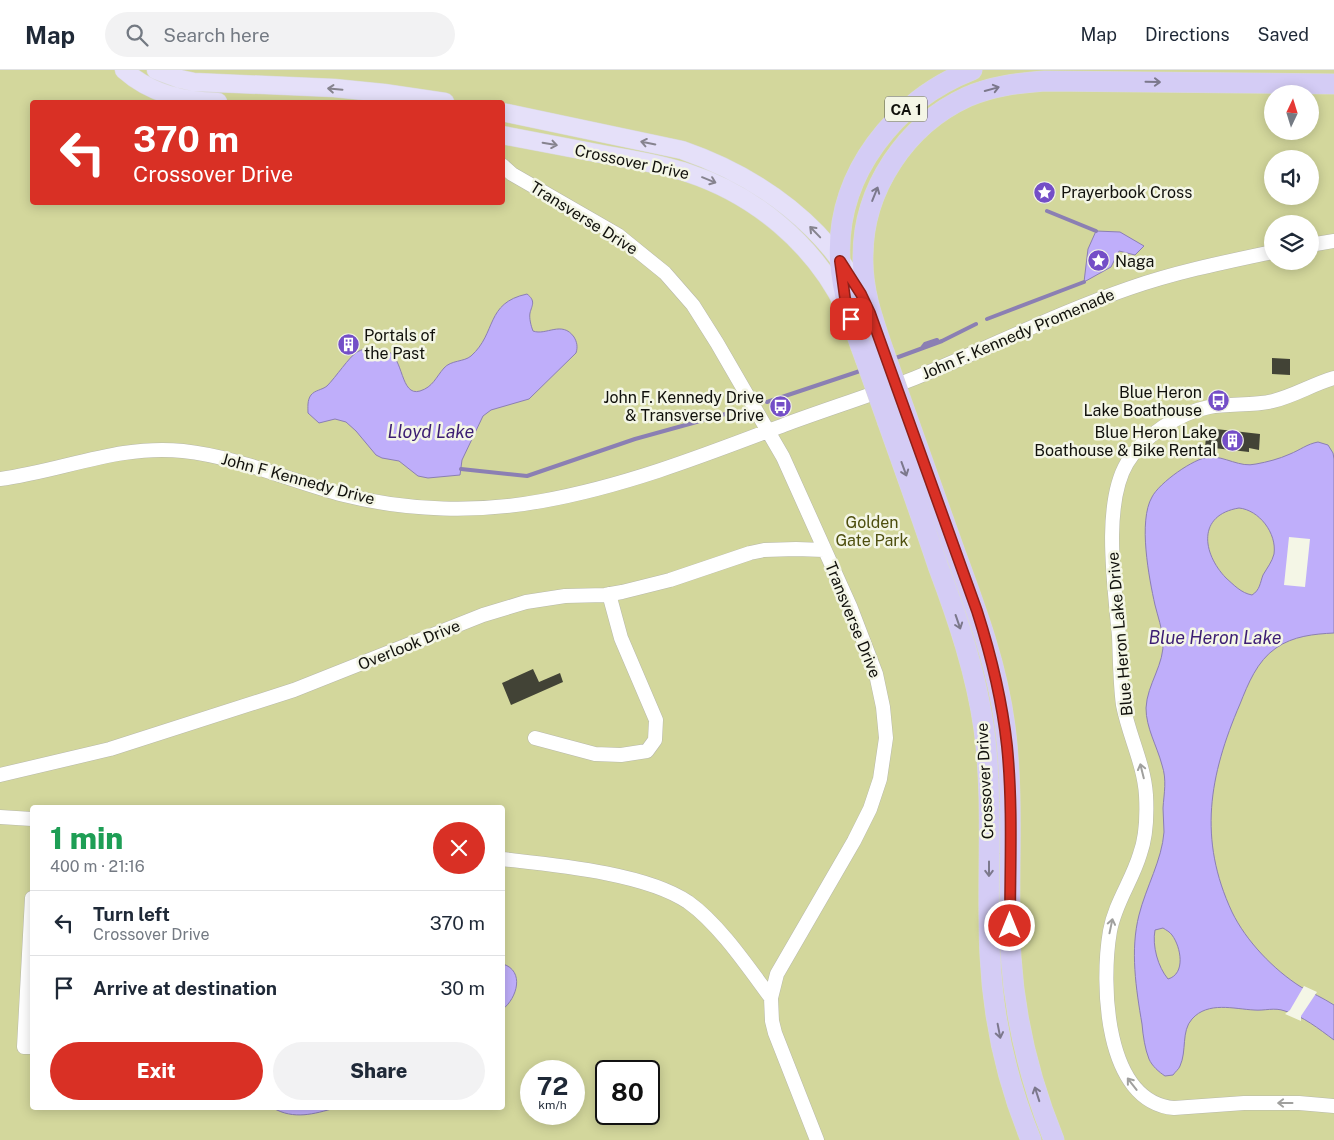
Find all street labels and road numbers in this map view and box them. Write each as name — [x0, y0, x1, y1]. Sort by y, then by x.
road number: CA 1 — [885, 96, 927, 122]
street label: Crossover Drive — [573, 141, 691, 183]
street label: Transverse Drive — [527, 177, 641, 259]
street label: John F. Kennedy Promenade — [919, 285, 1117, 383]
street label: John F Kennedy Drive — [219, 449, 377, 509]
street label: Blue Heron Lake Drive — [1103, 551, 1137, 717]
street label: Transverse Drive — [821, 559, 885, 681]
street label: Overlook Drive — [355, 616, 463, 674]
street label: Crossover Drive — [972, 722, 998, 840]

